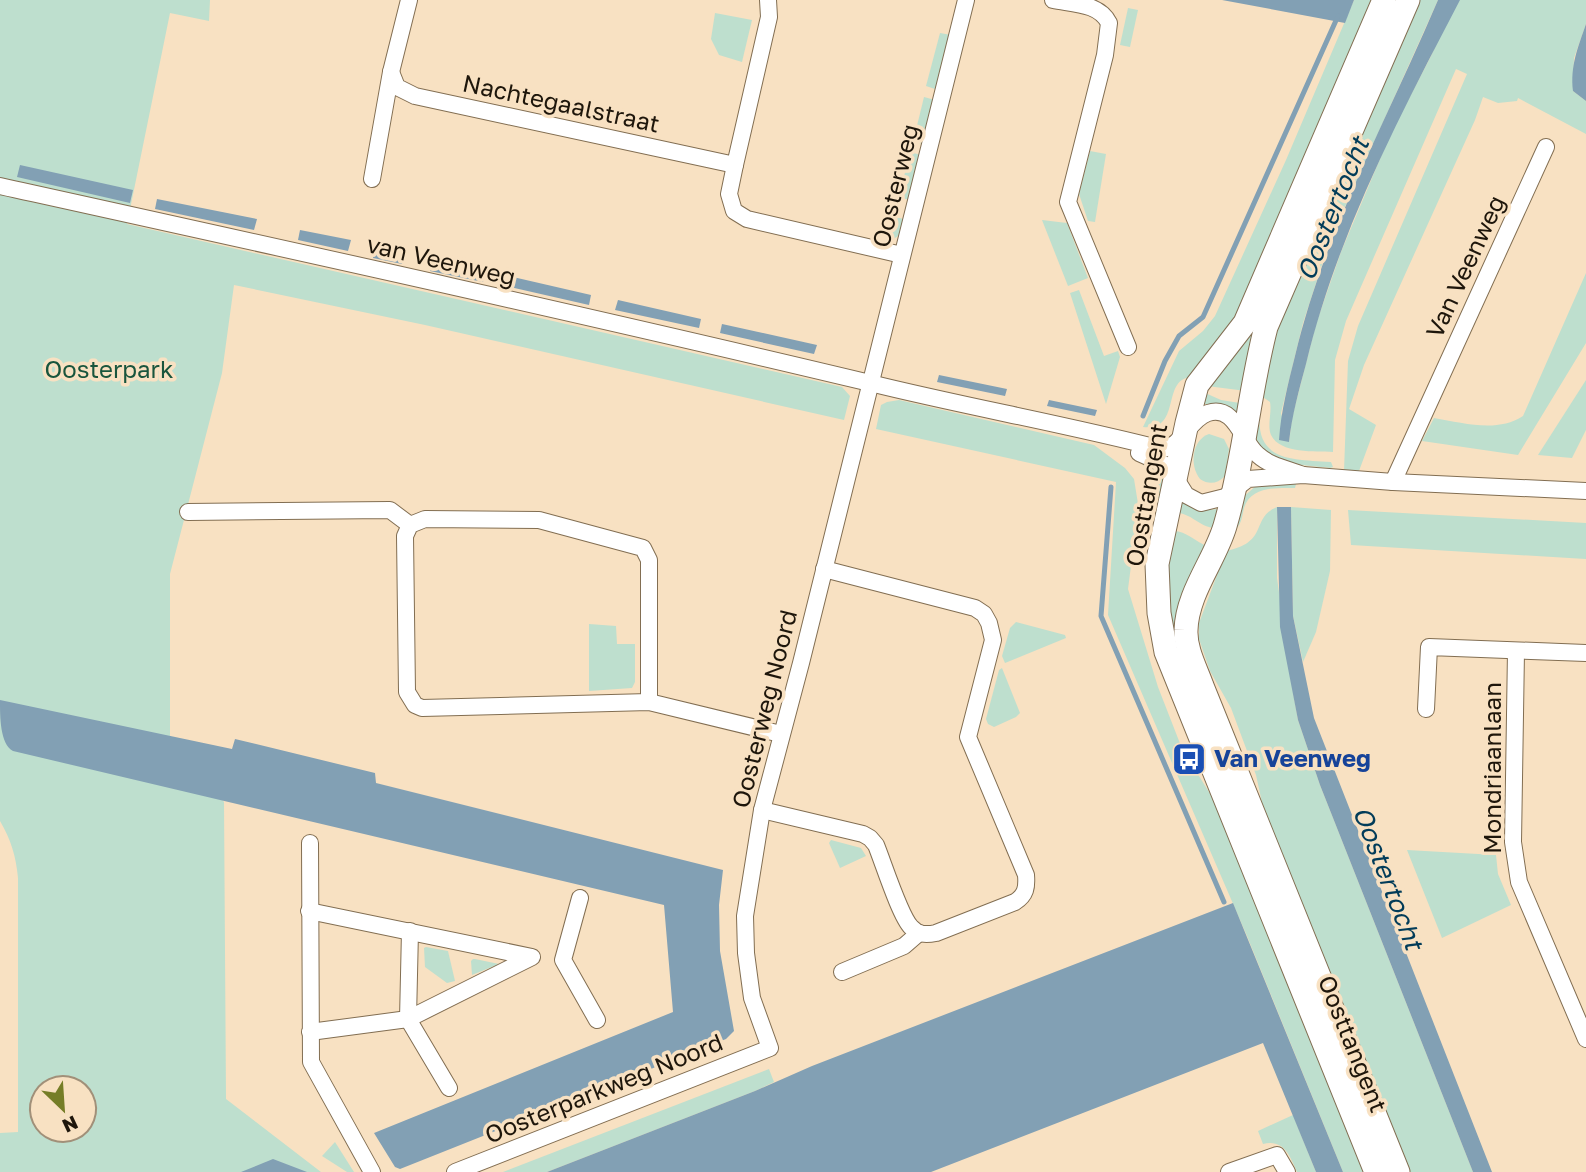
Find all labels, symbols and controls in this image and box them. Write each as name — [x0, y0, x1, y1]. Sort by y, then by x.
street label: Nachtegaalstraat — [460, 68, 662, 138]
street label: Oosterweg — [865, 121, 924, 250]
water label: Oostertocht — [1290, 131, 1376, 285]
street label: Van Veenweg — [1419, 191, 1510, 342]
street label: van Veenweg — [364, 228, 519, 291]
park label: Oosterpark — [45, 354, 174, 383]
street label: Oosttangent — [1119, 421, 1172, 569]
street label: Oosterweg Noord — [725, 607, 802, 811]
street label: Mondriaanlaan — [1477, 682, 1506, 854]
bus stop icon: Van Veenweg — [1170, 740, 1208, 778]
place label: Van Veenweg — [1214, 743, 1371, 772]
water label: Oostertocht — [1347, 802, 1431, 956]
street label: Oosttangent — [1313, 971, 1394, 1116]
street label: Oosterparkweg Noord — [480, 1027, 727, 1149]
north arrow — [28, 1074, 98, 1144]
text: N — [59, 1111, 82, 1138]

